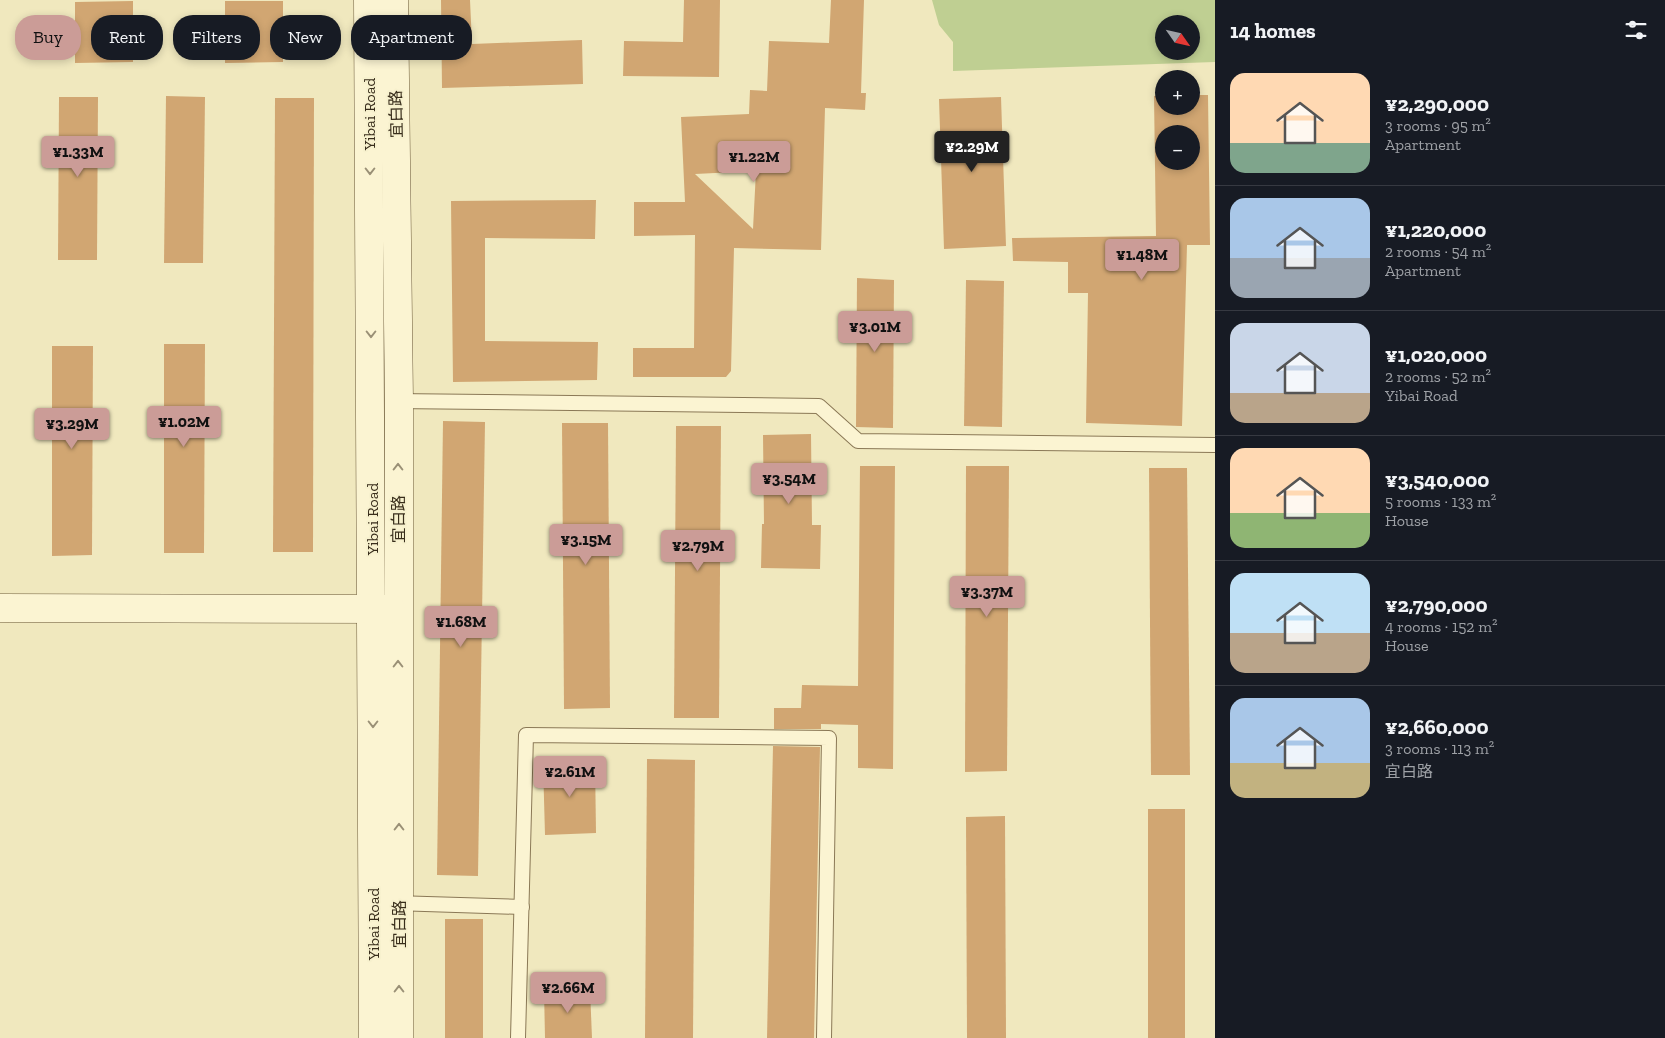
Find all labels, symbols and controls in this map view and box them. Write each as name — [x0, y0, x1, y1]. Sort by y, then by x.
chip: Buy — [15, 15, 81, 60]
chip: Rent — [91, 15, 163, 60]
chip: Filters — [173, 15, 260, 60]
chip: New — [270, 15, 341, 60]
chip: Apartment — [351, 15, 472, 60]
north arrow — [1155, 15, 1200, 60]
map controls — [1155, 15, 1200, 170]
icon: filters — [1622, 16, 1650, 44]
text: 14 homes — [1230, 18, 1316, 43]
button: + — [1155, 70, 1200, 115]
street label: Yibai Road — [360, 77, 379, 151]
street label: 宜白路 — [386, 90, 406, 138]
text: ¥2,290,000 — [1385, 91, 1489, 116]
icon: home — [1270, 93, 1330, 153]
text: 3 rooms · 95 m² — [1385, 116, 1491, 135]
button: − — [1155, 125, 1200, 170]
pin: ¥2.29M — [931, 130, 1013, 173]
text: Apartment — [1385, 135, 1461, 154]
pin: ¥1.33M — [37, 136, 119, 178]
text: ¥2.29M — [945, 137, 999, 156]
pin: ¥1.22M — [713, 140, 795, 183]
text: ¥1.33M — [52, 142, 104, 161]
text: ¥1.22M — [728, 147, 780, 166]
one-way arrow — [365, 168, 375, 175]
text: ¥1,220,000 — [1385, 217, 1486, 242]
icon: home — [1270, 218, 1330, 278]
pin: ¥1.48M — [1101, 238, 1183, 281]
text: 2 rooms · 54 m² — [1385, 242, 1491, 261]
text: ¥1.48M — [1116, 245, 1168, 264]
text: Apartment — [1385, 261, 1461, 280]
pin: ¥3.01M — [834, 310, 916, 353]
text: ¥3.01M — [849, 317, 901, 336]
one-way arrow — [366, 330, 376, 338]
text: ¥1,020,000 — [1385, 342, 1487, 367]
icon: home — [1270, 343, 1330, 403]
text: 2 rooms · 52 m² — [1385, 367, 1491, 386]
text: Yibai Road — [1385, 386, 1458, 405]
pin: ¥1.02M — [143, 406, 225, 448]
pin: ¥3.29M — [31, 408, 113, 450]
text: ¥1.02M — [158, 412, 210, 431]
text: ¥3.29M — [45, 414, 99, 433]
pin: ¥3.54M — [748, 462, 830, 505]
one-way arrow — [393, 463, 403, 470]
text: ¥3,540,000 — [1385, 467, 1489, 492]
icon: home — [1270, 468, 1330, 528]
text: ¥3.54M — [762, 469, 816, 488]
street label: Yibai Road — [363, 482, 382, 556]
text: 5 rooms · 133 m² — [1385, 492, 1496, 511]
street label: 宜白路 — [389, 495, 408, 543]
text: House — [1385, 511, 1428, 530]
pin: ¥3.15M — [545, 524, 627, 566]
text: ¥3.15M — [561, 530, 611, 549]
pin: ¥2.79M — [657, 530, 739, 572]
text: ¥2.79M — [672, 536, 724, 555]
pin: ¥3.37M — [946, 576, 1028, 618]
text: ¥3.37M — [961, 582, 1013, 601]
text: ¥2,790,000 — [1385, 592, 1488, 617]
icon: home — [1270, 593, 1330, 653]
pin: ¥1.68M — [420, 606, 502, 648]
text: ¥1.68M — [435, 612, 487, 631]
text: 4 rooms · 152 m² — [1385, 617, 1498, 636]
text: House — [1385, 636, 1428, 655]
one-way arrow — [393, 660, 403, 668]
text: ¥2,660,000 — [1385, 714, 1489, 739]
icon: home — [1270, 718, 1330, 778]
one-way arrow — [368, 720, 378, 728]
text: 3 rooms · 113 m² — [1385, 739, 1494, 758]
pin: ¥2.61M — [529, 756, 611, 798]
text: ¥2.61M — [545, 762, 595, 781]
text: 宜白路 — [1385, 762, 1433, 781]
one-way arrow — [394, 823, 404, 830]
street label: Yibai Road — [364, 887, 383, 961]
street label: 宜白路 — [390, 900, 409, 948]
pin: ¥2.66M — [527, 972, 609, 1014]
text: ¥2.66M — [541, 978, 595, 997]
one-way arrow — [394, 985, 404, 993]

